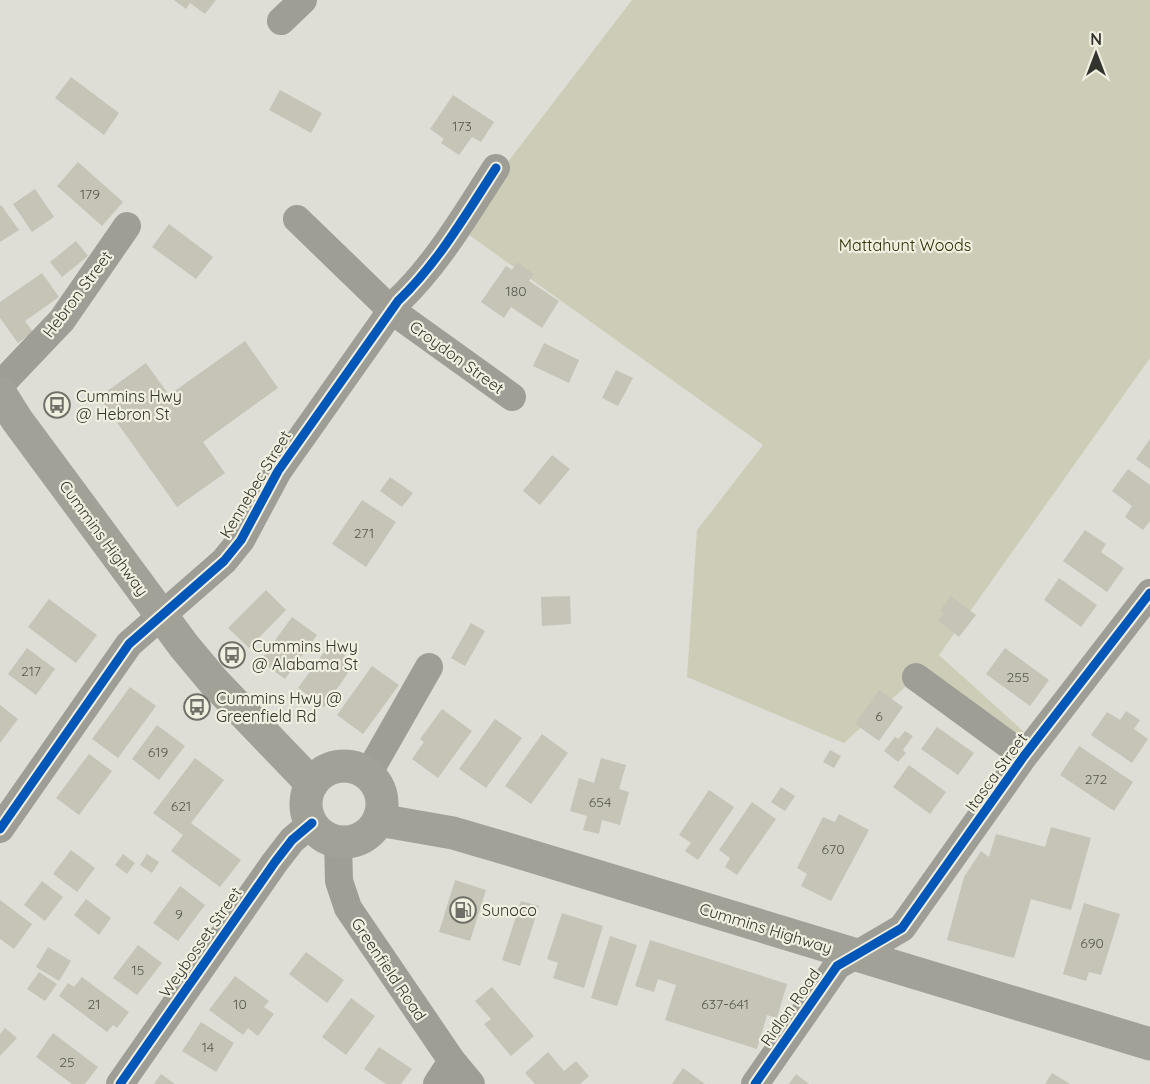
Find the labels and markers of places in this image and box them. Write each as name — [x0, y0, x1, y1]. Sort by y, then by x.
place label: Cummins Hwy @ Hebron St — [76, 386, 182, 424]
bus stop icon: Cummins Hwy @ Hebron St — [42, 390, 72, 420]
place label: Cummins Hwy @ Alabama St — [252, 636, 358, 674]
bus stop icon: Cummins Hwy @ Alabama St — [217, 640, 247, 670]
place label: Cummins Hwy @ Greenfield Rd — [216, 688, 342, 726]
bus stop icon: Cummins Hwy @ Greenfield Rd — [182, 692, 212, 722]
fuel station icon: Sunoco — [448, 895, 478, 925]
place label: Sunoco — [482, 900, 537, 920]

